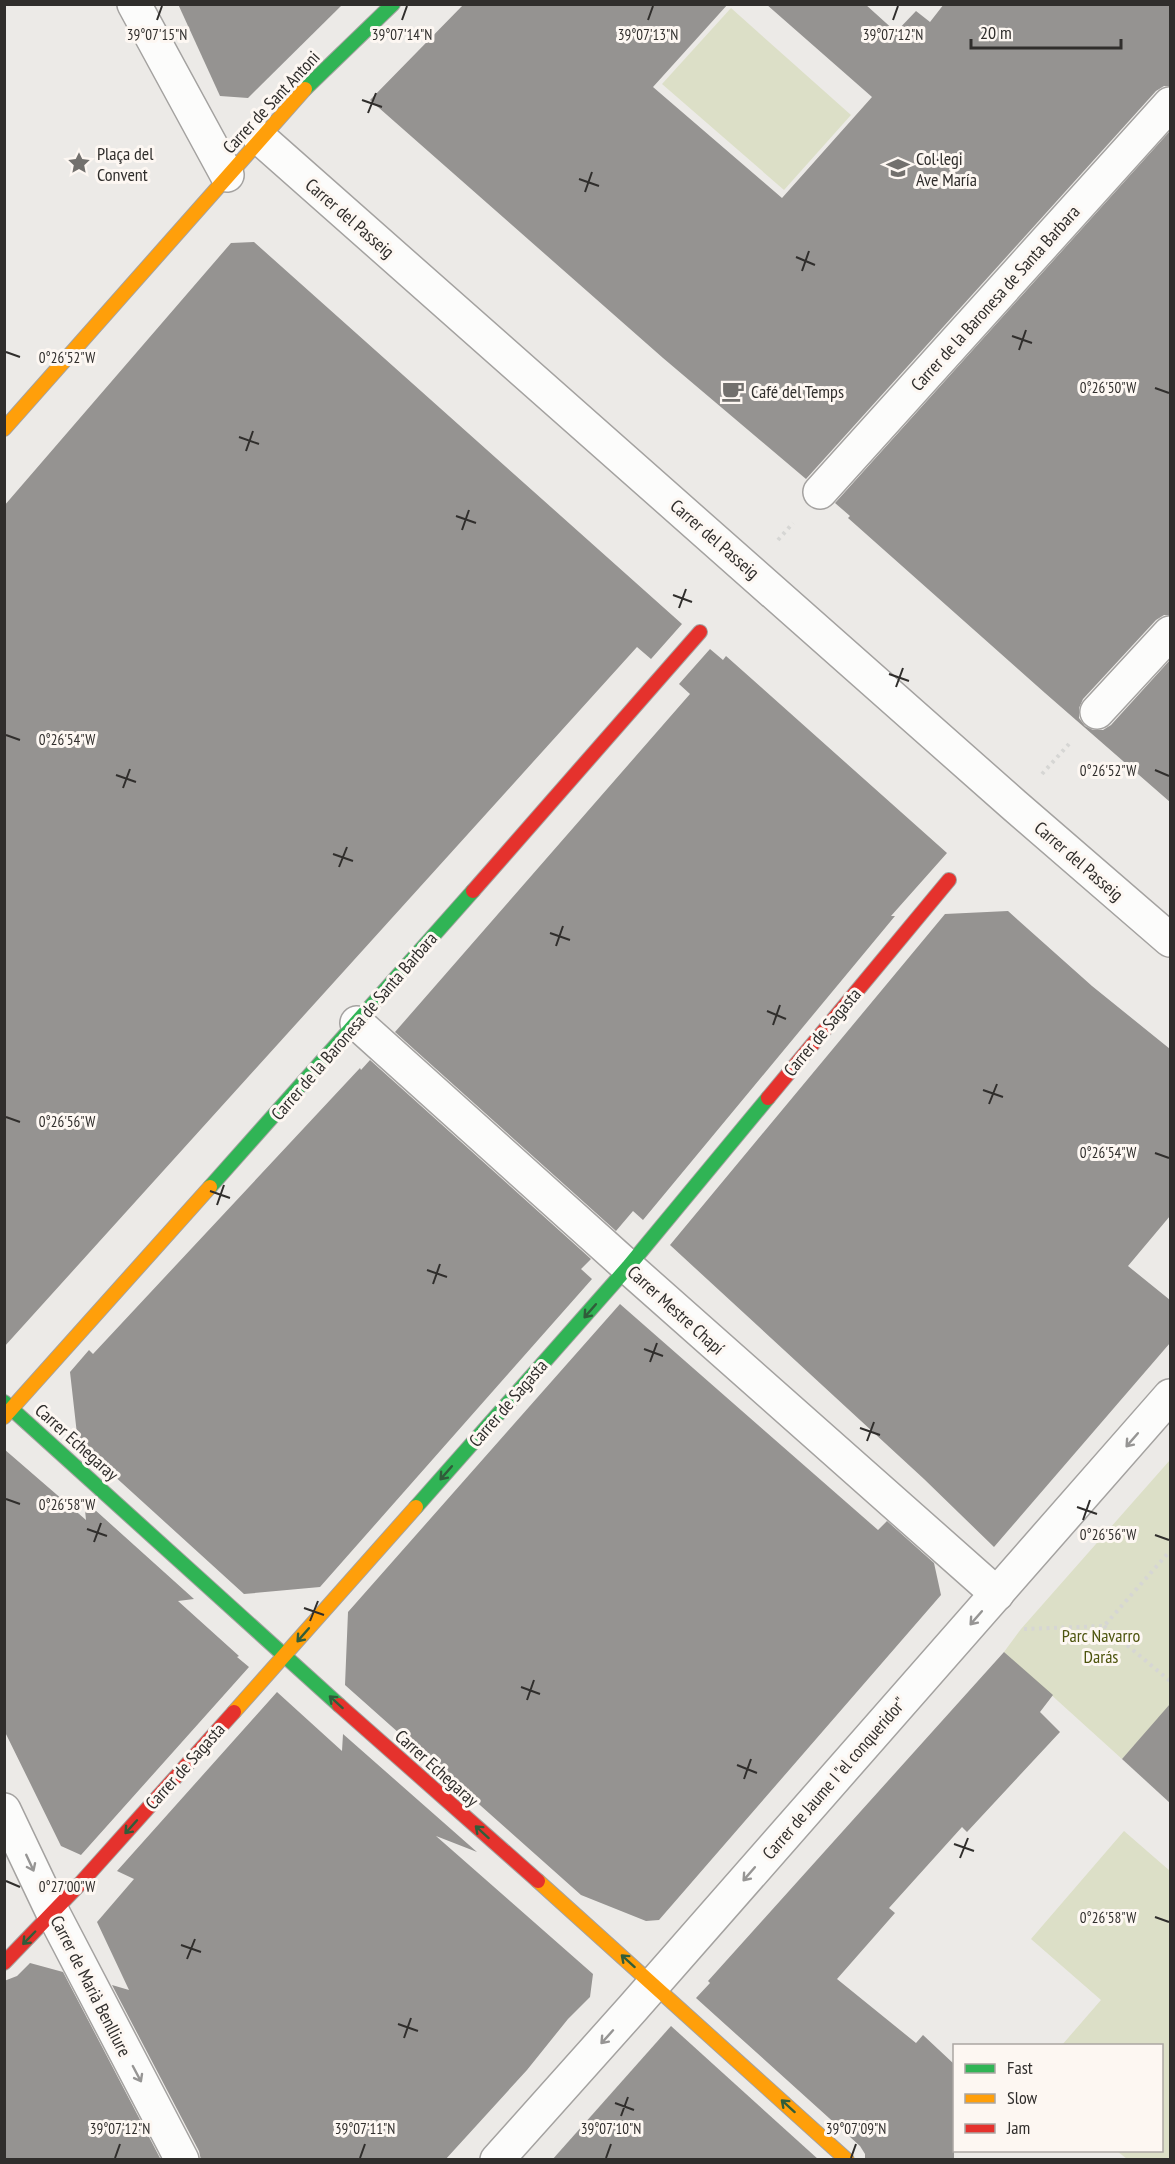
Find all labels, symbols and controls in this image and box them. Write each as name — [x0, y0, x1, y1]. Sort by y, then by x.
scale bar — [971, 12, 1121, 50]
text: 20 m — [980, 21, 1012, 44]
text: 39°07'15"N — [127, 25, 187, 44]
text: 39°07'14"N — [372, 25, 432, 44]
text: 39°07'13"N — [618, 25, 678, 44]
text: 39°07'12"N — [863, 25, 923, 44]
street label: Carrer de Sant Antoni — [218, 46, 324, 158]
place label: Plaça del Convent — [97, 142, 154, 186]
place label: Col·legi Ave María — [916, 147, 977, 191]
place icon: Plaça del Convent — [66, 150, 92, 176]
school or university icon: Col·legi Ave María — [885, 155, 911, 181]
street label: Carrer del Passeig — [301, 173, 399, 263]
street label: Carrer de la Baronesa de Santa Barbara — [906, 200, 1084, 396]
text: 0°26'52"W — [39, 348, 95, 367]
cafe icon: Café del Temps — [720, 378, 746, 404]
text: 0°26'50"W — [1080, 378, 1136, 397]
place label: Café del Temps — [751, 380, 844, 403]
street label: Carrer del Passeig — [666, 494, 764, 584]
text: 0°26'54"W — [39, 730, 95, 749]
text: 0°26'52"W — [1080, 761, 1136, 780]
street label: Carrer del Passeig — [1030, 816, 1128, 906]
street label: Carrer de la Baronesa de Santa Barbara — [266, 927, 442, 1125]
street label: Carrer de Sagasta — [778, 983, 866, 1081]
text: 0°26'56"W — [39, 1112, 95, 1131]
text: 0°26'54"W — [1080, 1143, 1136, 1162]
street label: Carrer Mestre Chapí — [623, 1260, 729, 1360]
one-way arrow — [583, 1303, 596, 1319]
street label: Carrer de Sagasta — [464, 1355, 552, 1451]
street label: Carrer Echegaray — [30, 1398, 124, 1486]
one-way arrow — [1125, 1432, 1139, 1447]
one-way arrow — [439, 1465, 453, 1480]
text: 0°26'58"W — [39, 1495, 95, 1514]
text: 0°26'56"W — [1080, 1525, 1136, 1544]
one-way arrow — [969, 1610, 983, 1625]
park label: Parc Navarro Darás — [1062, 1624, 1140, 1668]
one-way arrow — [296, 1627, 310, 1642]
street label: Carrer de Jaume I "el conqueridor" — [757, 1692, 911, 1864]
one-way arrow — [329, 1695, 344, 1709]
street label: Carrer de Sagasta — [140, 1718, 230, 1814]
street label: Carrer Echegaray — [390, 1724, 484, 1812]
one-way arrow — [124, 1819, 138, 1834]
one-way arrow — [475, 1825, 490, 1839]
one-way arrow — [24, 1853, 36, 1871]
one-way arrow — [742, 1866, 756, 1881]
text: 0°27'00"W — [39, 1877, 95, 1896]
text: 0°26'58"W — [1080, 1908, 1136, 1927]
street label: Carrer de Marià Benlliure — [46, 1912, 136, 2060]
one-way arrow — [21, 1931, 36, 1946]
one-way arrow — [621, 1954, 636, 1968]
one-way arrow — [600, 2029, 614, 2044]
legend — [953, 2044, 1163, 2152]
text: Fast — [1007, 2056, 1033, 2079]
one-way arrow — [131, 2065, 143, 2082]
text: Slow — [1007, 2086, 1038, 2109]
one-way arrow — [781, 2099, 796, 2113]
text: Jam — [1006, 2116, 1030, 2139]
text: 39°07'12"N — [90, 2119, 150, 2138]
text: 39°07'11"N — [335, 2119, 395, 2138]
text: 39°07'10"N — [581, 2119, 641, 2138]
text: 39°07'09"N — [826, 2119, 886, 2138]

